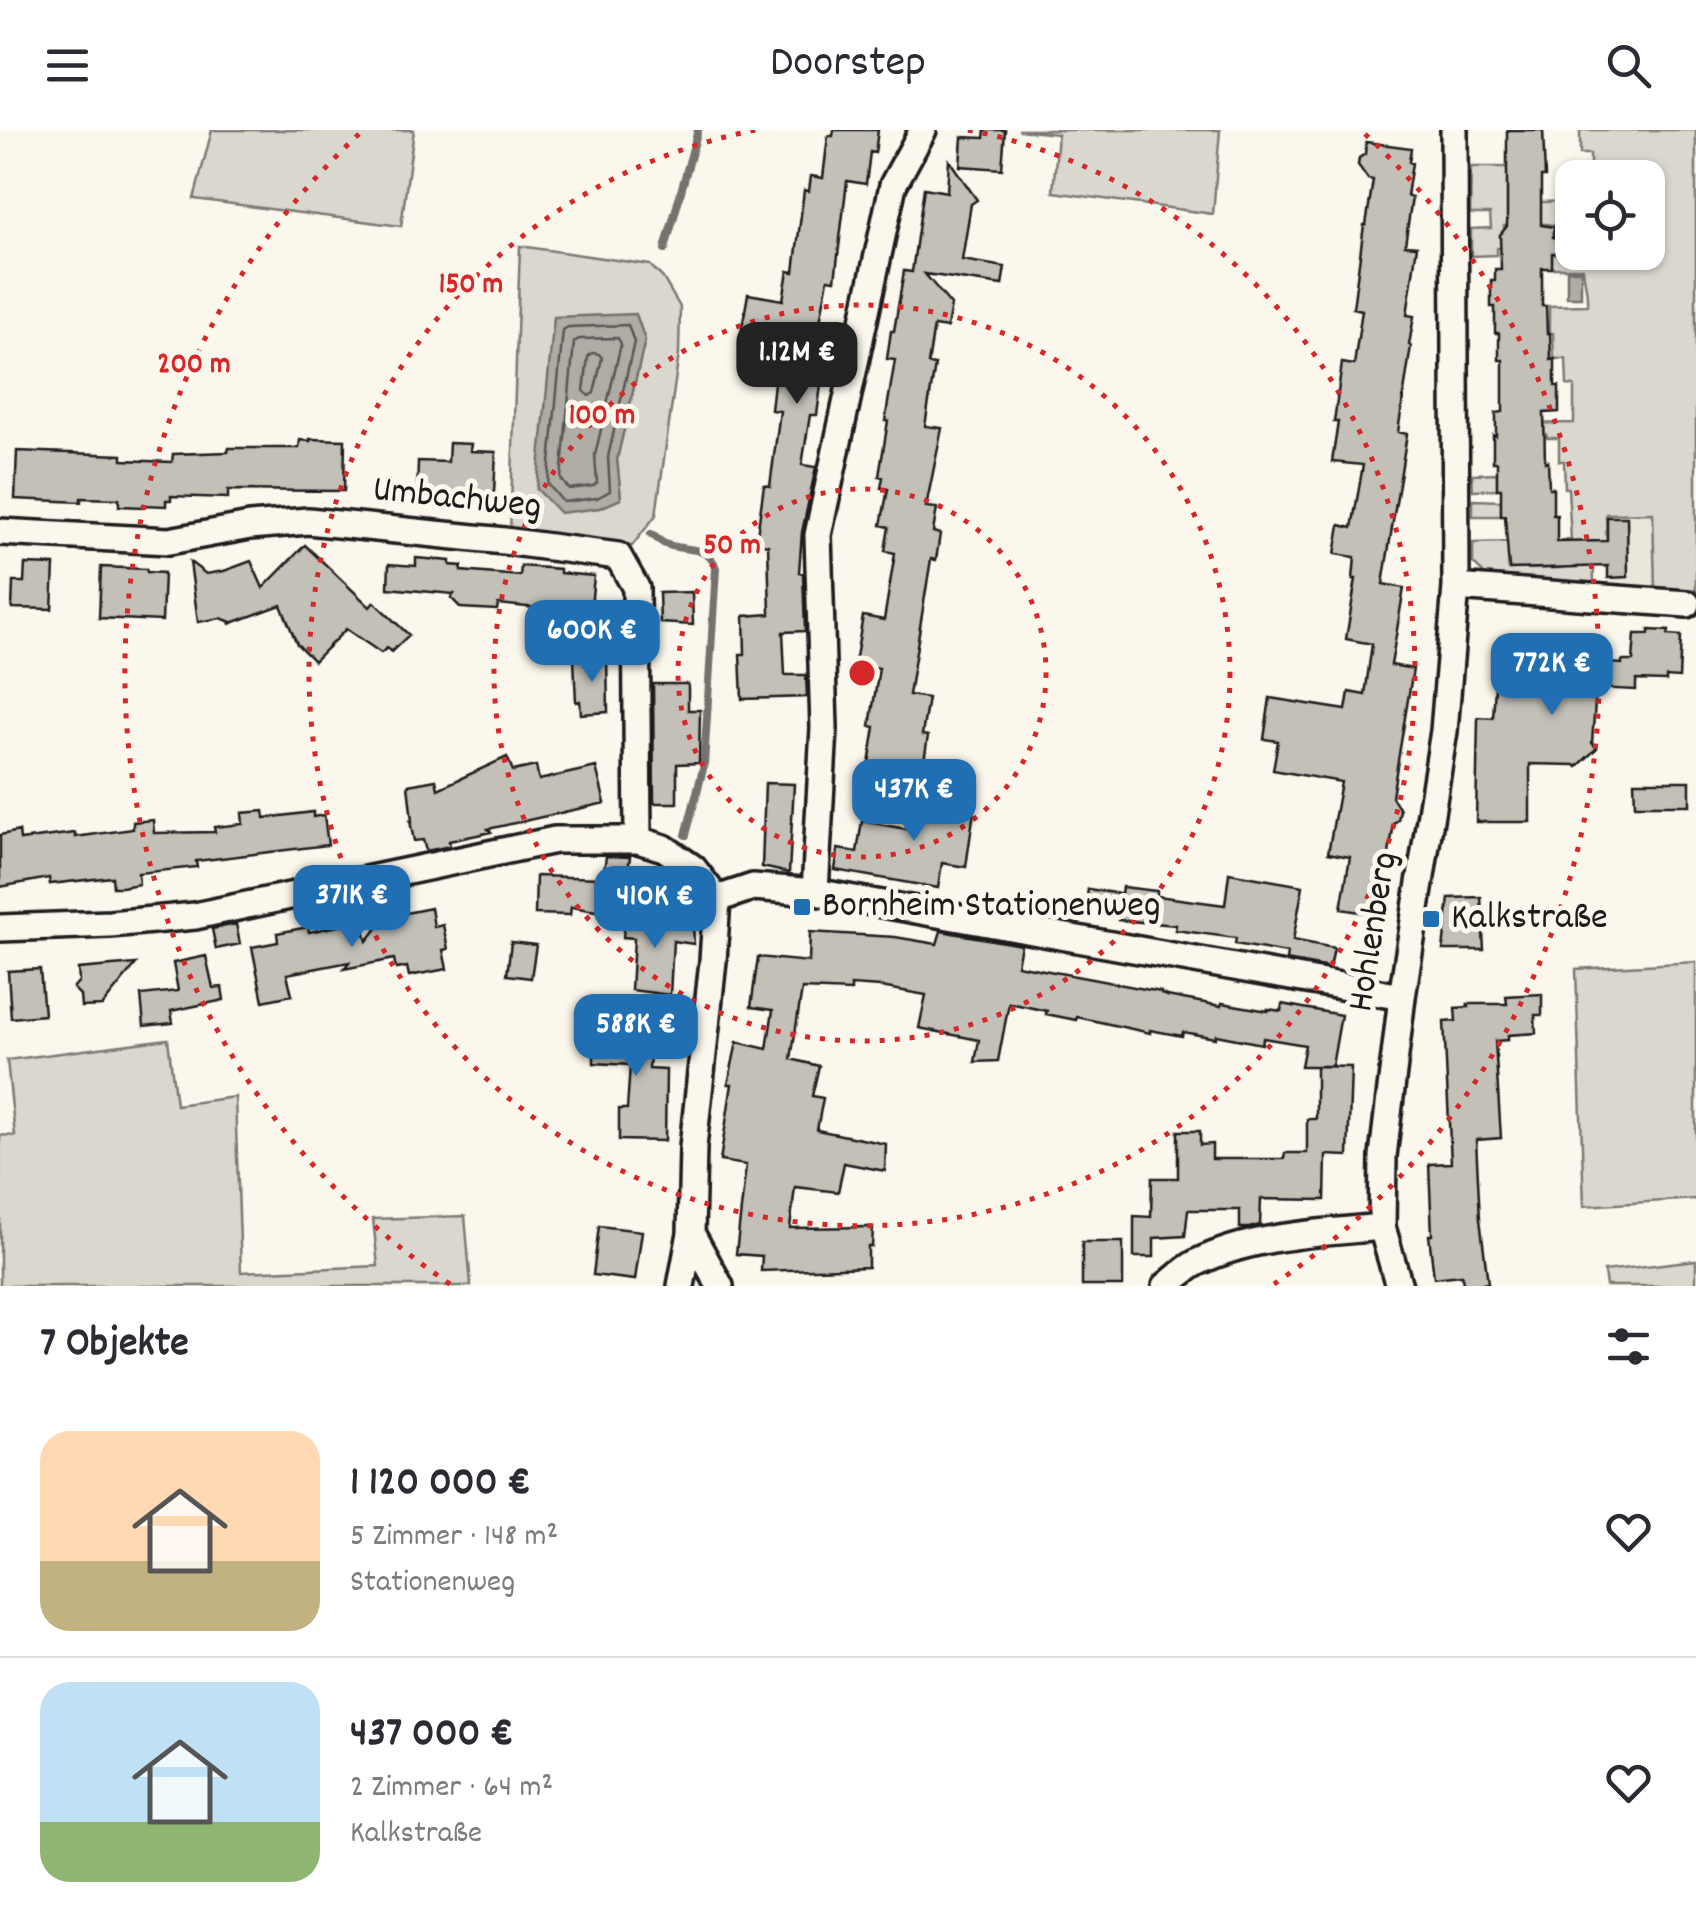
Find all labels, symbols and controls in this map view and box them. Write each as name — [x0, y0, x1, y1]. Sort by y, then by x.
text: Doorstep — [770, 33, 926, 97]
icon: menu — [40, 38, 95, 93]
icon: search — [1601, 38, 1656, 93]
map controls — [1555, 160, 1665, 270]
button: locate — [1555, 160, 1665, 270]
text: 150 m — [439, 265, 503, 308]
pin: 1.12M € — [705, 322, 889, 407]
text: 1.12M € — [758, 331, 836, 377]
text: 200 m — [157, 345, 231, 388]
text: 100 m — [569, 396, 635, 439]
street label: Umbachweg — [370, 464, 544, 536]
text: 50 m — [703, 526, 761, 569]
pin: 600K € — [511, 600, 673, 685]
text: 600K € — [547, 609, 637, 655]
pin: 772K € — [1471, 633, 1633, 718]
text: 772K € — [1513, 642, 1591, 688]
centre of rings — [844, 655, 880, 691]
pin: 437K € — [833, 759, 995, 844]
text: 437K € — [874, 768, 954, 814]
street label: Hohlenberg — [1335, 848, 1415, 1016]
pin: 371K € — [271, 865, 433, 950]
pin: 410K € — [574, 866, 736, 951]
text: 371K € — [315, 874, 389, 920]
text: 410K € — [616, 875, 694, 921]
place label: Bornheim Stationenweg — [822, 880, 1161, 935]
place label: Kalkstraße — [1451, 892, 1608, 947]
marker: Bornheim Stationenweg — [791, 896, 813, 918]
marker: Kalkstraße — [1420, 908, 1442, 930]
pin: 588K € — [555, 994, 717, 1079]
text: 588K € — [596, 1003, 676, 1049]
text: 7 Objekte — [40, 1316, 189, 1376]
icon: filters — [1601, 1319, 1656, 1374]
text: 1 120 000 € — [350, 1455, 531, 1515]
icon: home — [120, 1471, 240, 1591]
icon: heart — [1601, 1504, 1656, 1559]
text: 5 Zimmer · 148 m² — [350, 1515, 558, 1561]
text: Stationenweg — [350, 1561, 515, 1607]
text: 437 000 € — [350, 1706, 514, 1766]
icon: home — [120, 1722, 240, 1842]
icon: heart — [1601, 1755, 1656, 1810]
text: 2 Zimmer · 64 m² — [350, 1766, 553, 1812]
text: Kalkstraße — [350, 1812, 482, 1858]

